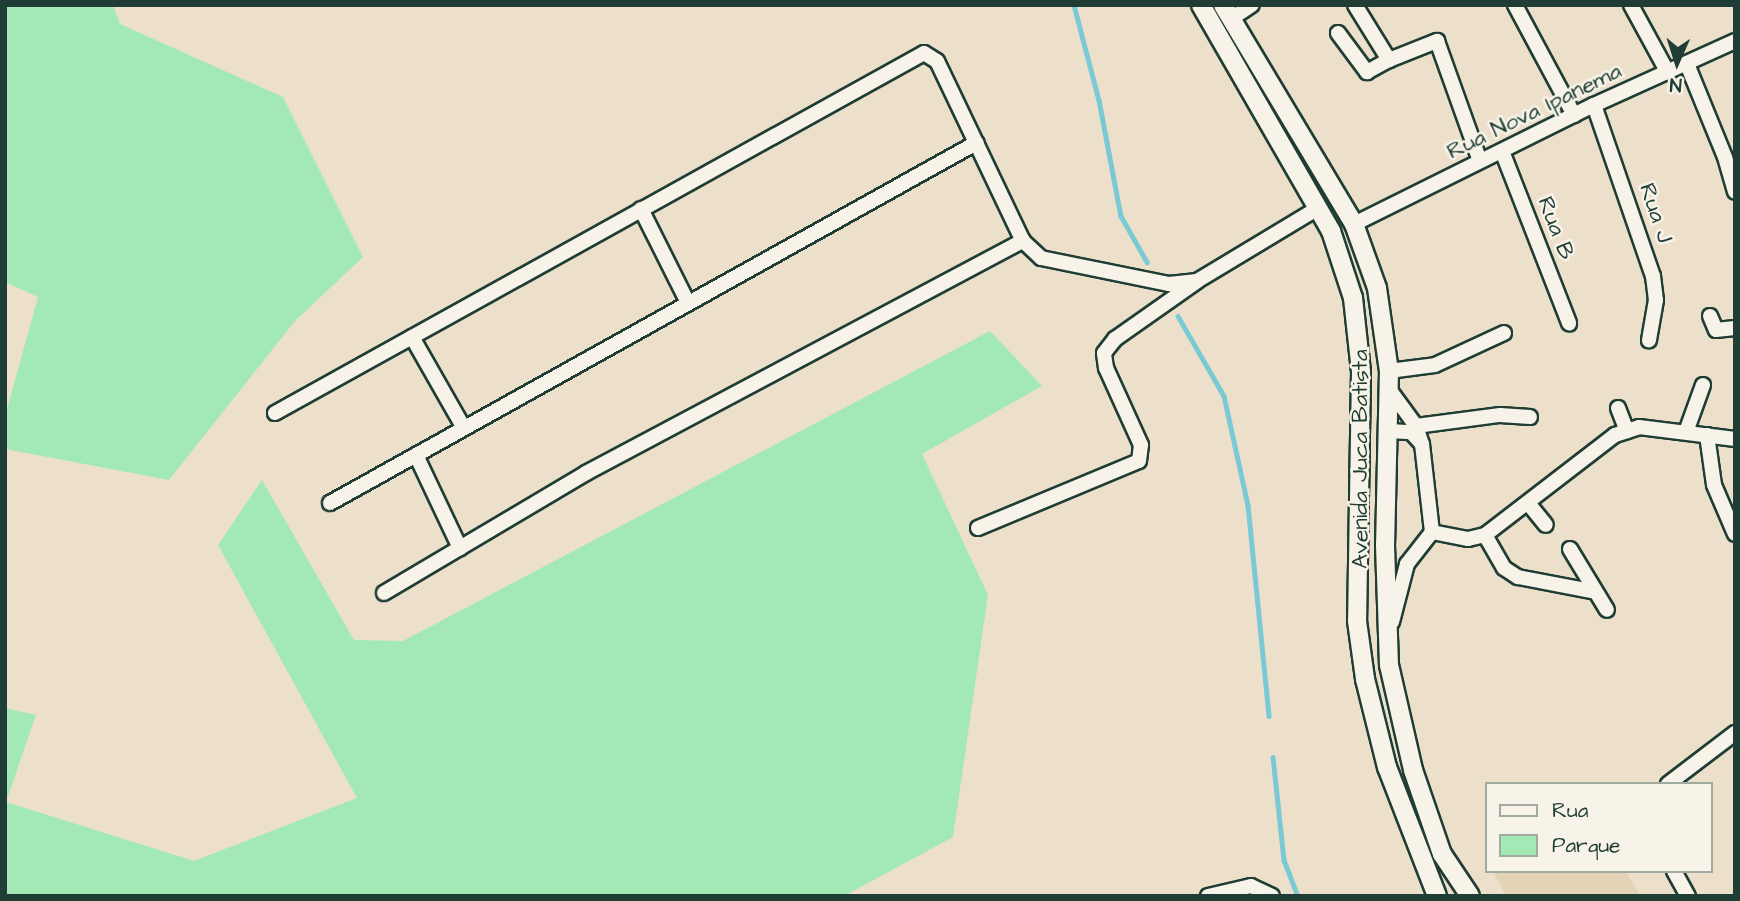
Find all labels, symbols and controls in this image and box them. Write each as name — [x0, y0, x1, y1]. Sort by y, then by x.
north arrow — [1642, 28, 1712, 98]
street label: Rua Nova Ipanema — [1442, 57, 1626, 165]
text: N — [1669, 71, 1683, 98]
street label: Rua J — [1633, 180, 1679, 246]
street label: Rua B — [1531, 193, 1581, 263]
street label: Avenida Juca Batista — [1346, 349, 1374, 569]
legend — [1484, 782, 1712, 873]
text: Rua — [1552, 796, 1588, 825]
text: Parque — [1552, 831, 1620, 860]

